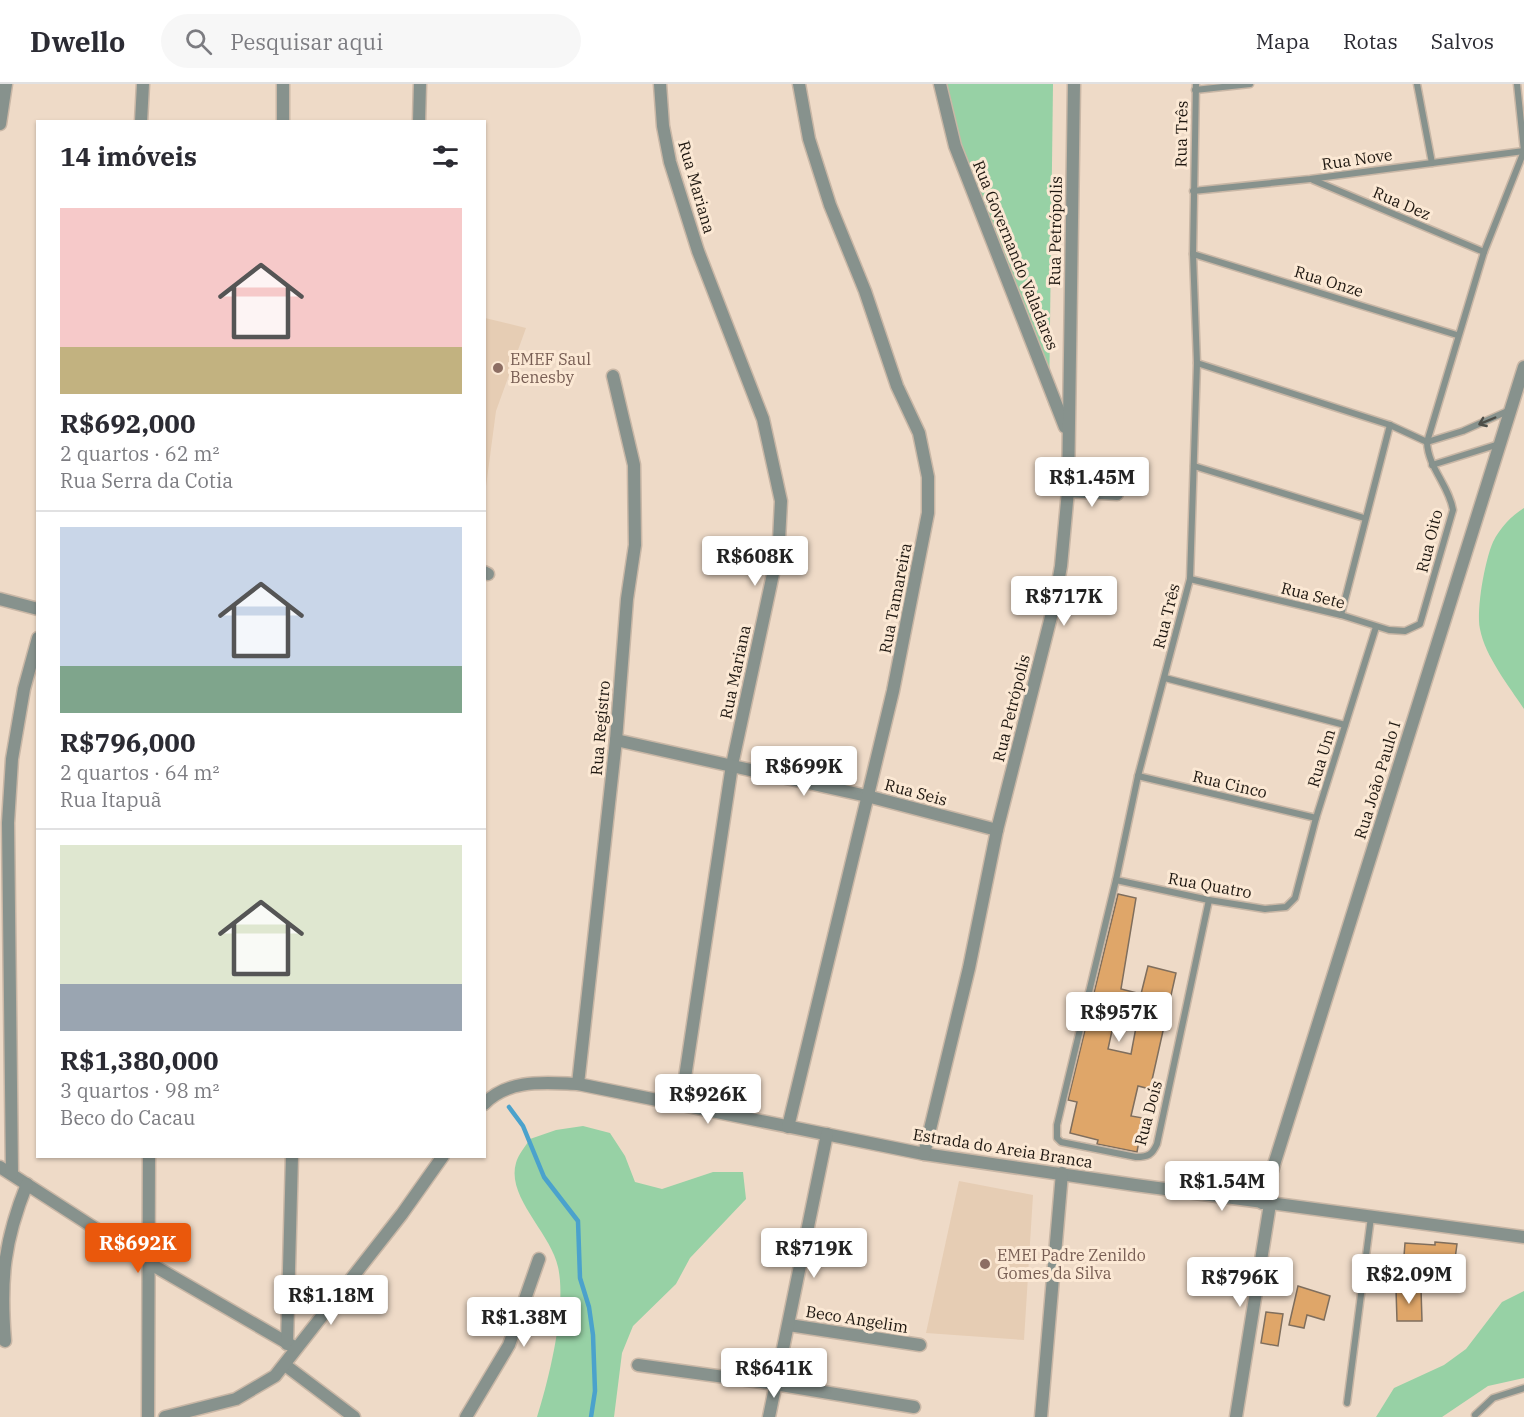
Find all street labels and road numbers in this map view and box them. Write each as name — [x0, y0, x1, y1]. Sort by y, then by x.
street label: Rua Três — [1170, 100, 1192, 168]
street label: Rua Mariana — [674, 138, 720, 236]
street label: Rua Nove — [1320, 144, 1394, 174]
street label: Rua Governando Valadares — [969, 157, 1063, 353]
street label: Rua Petrópolis — [1044, 176, 1066, 286]
street label: Rua Dez — [1370, 182, 1434, 224]
street label: Rua Onze — [1292, 261, 1366, 301]
street label: Rua Oito — [1412, 507, 1446, 575]
street label: Rua Tamareira — [874, 541, 916, 655]
street label: Rua Sete — [1279, 577, 1347, 613]
street label: Rua Três — [1148, 581, 1184, 651]
street label: Rua Mariana — [715, 623, 755, 721]
street label: Rua Petrópolis — [988, 652, 1034, 764]
street label: Rua Registro — [586, 680, 614, 776]
street label: Rua João Paulo I — [1350, 719, 1404, 841]
street label: Rua Um — [1303, 726, 1339, 790]
street label: Rua Cinco — [1191, 766, 1269, 802]
street label: Rua Seis — [883, 774, 949, 810]
street label: Rua Quatro — [1167, 868, 1253, 902]
street label: Rua Dois — [1130, 1078, 1166, 1148]
street label: Estrada do Areia Branca — [912, 1124, 1095, 1172]
street label: Beco Angelim — [804, 1301, 910, 1337]

